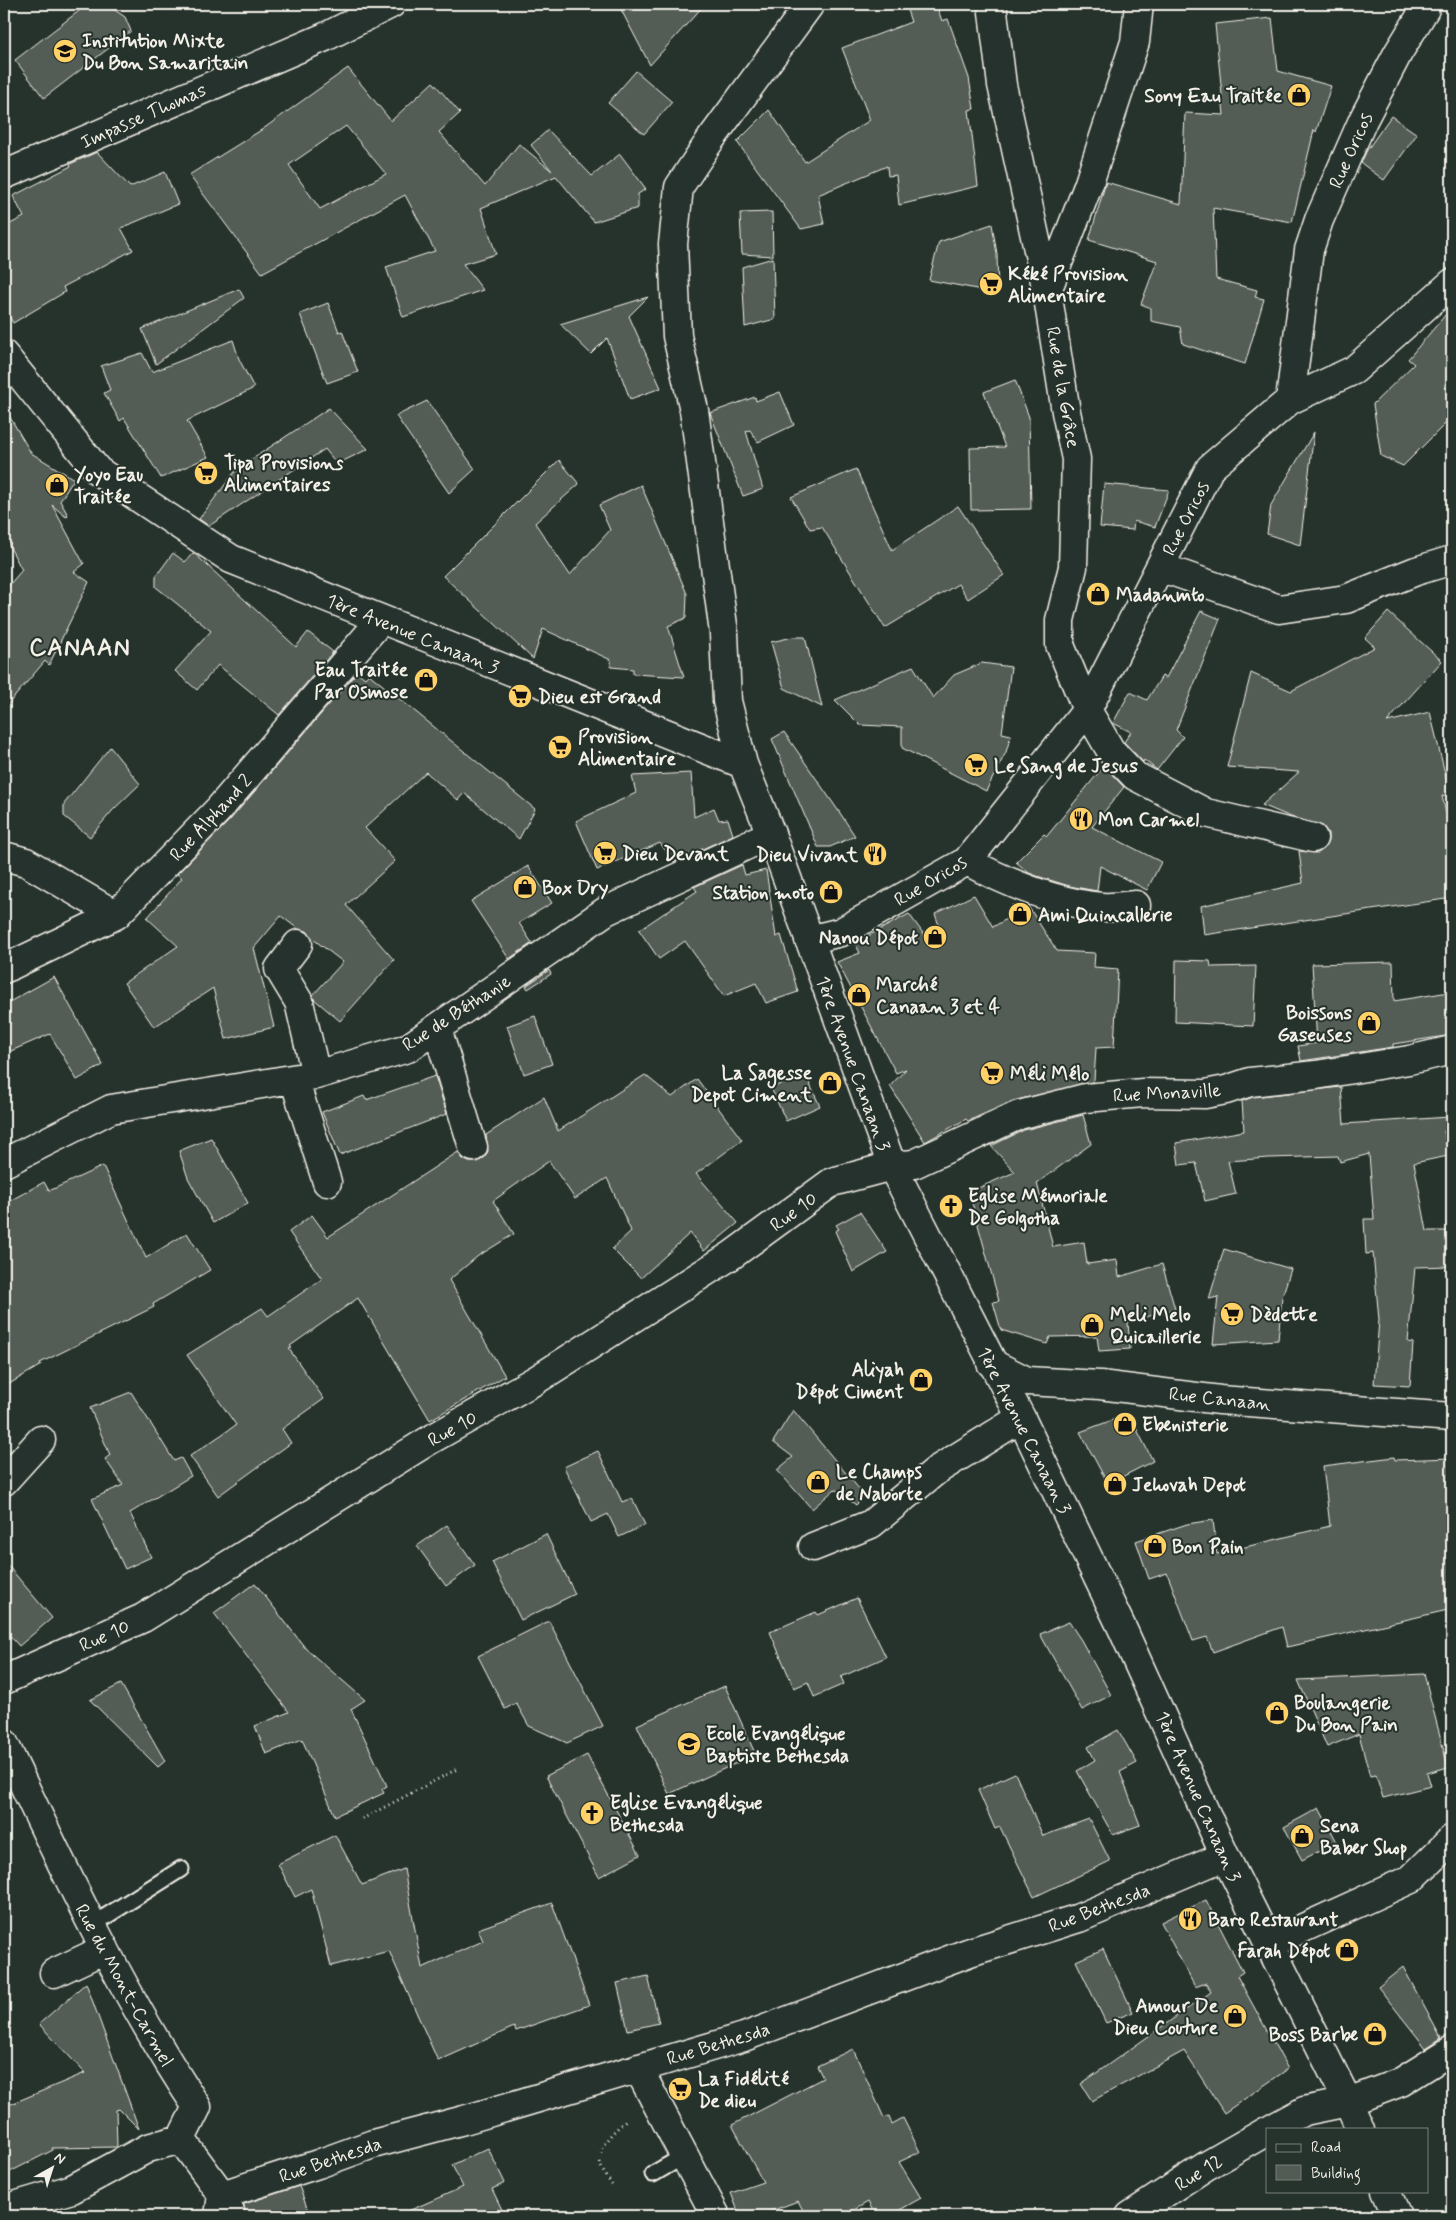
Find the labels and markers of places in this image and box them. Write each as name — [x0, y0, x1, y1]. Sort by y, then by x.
place label: Institution Mixte Du Bon Samaritain — [82, 29, 248, 76]
school or university icon: Institution Mixte Du Bon Samaritain — [52, 38, 78, 64]
shop icon: Sony Eau Traitée — [1286, 82, 1312, 108]
place label: Sony Eau Traitée — [1144, 84, 1283, 109]
place label: Kéké Provision Alimentaire — [1008, 262, 1128, 309]
supermarket icon: Kéké Provision Alimentaire — [978, 271, 1004, 297]
place label: Tipa Provisions Alimentaires — [224, 451, 344, 498]
supermarket icon: Tipa Provisions Alimentaires — [193, 460, 219, 486]
place label: Yoyo Eau Traitée — [74, 463, 144, 510]
shop icon: Yoyo Eau Traitée — [44, 472, 70, 498]
shop icon: Madanmto — [1085, 581, 1111, 607]
place label: Madanmto — [1116, 583, 1205, 608]
place label: Eau Traitée Par Osmose — [314, 658, 409, 705]
shop icon: Eau Traitée Par Osmose — [413, 667, 439, 693]
supermarket icon: Dieu est Grand — [507, 683, 533, 709]
place label: Dieu est Grand — [538, 685, 661, 710]
place label: Provision Alimentaire — [578, 725, 677, 772]
supermarket icon: Provision Alimentaire — [547, 734, 573, 760]
supermarket icon: Le Sang de Jesus — [963, 752, 989, 778]
place label: Le Sang de Jesus — [994, 754, 1138, 780]
restaurant icon: Mon Carmel — [1068, 806, 1094, 832]
place label: Mon Carmel — [1098, 808, 1199, 833]
supermarket icon: Dieu Devant — [592, 840, 618, 866]
restaurant icon: Dieu Vivant — [862, 841, 888, 867]
place label: Dieu Devant — [622, 842, 730, 867]
place label: Dieu Vivant — [756, 843, 859, 868]
shop icon: Box Dry — [512, 874, 538, 900]
place label: Box Dry — [542, 876, 609, 901]
shop icon: Station moto — [818, 879, 844, 905]
place label: Station moto — [712, 881, 814, 906]
shop icon: Ami Quincallerie — [1007, 901, 1033, 927]
place label: Ami Quincallerie — [1038, 903, 1173, 928]
shop icon: Nanou Dépot — [922, 924, 948, 950]
place label: Nanou Dépot — [819, 926, 918, 951]
place label: Marché Canaan 3 et 4 — [876, 973, 1000, 1020]
shop icon: Marché Canaan 3 et 4 — [846, 982, 872, 1008]
place label: Boissons Gaseuses — [1277, 1001, 1353, 1048]
shop icon: Boissons Gaseuses — [1356, 1010, 1382, 1036]
supermarket icon: Méli Mélo — [979, 1060, 1005, 1086]
place label: La Sagesse Depot Ciment — [691, 1061, 813, 1108]
place label: Méli Mélo — [1010, 1062, 1089, 1087]
shop icon: La Sagesse Depot Ciment — [817, 1070, 843, 1096]
place label: Eglise Mémoriale De Golgotha — [968, 1184, 1108, 1232]
church icon: Eglise Mémoriale De Golgotha — [938, 1193, 964, 1219]
supermarket icon: Dèdette — [1219, 1301, 1245, 1327]
place label: Meli Melo Quicaillerie — [1110, 1303, 1202, 1350]
place label: Dèdette — [1250, 1303, 1318, 1328]
shop icon: Meli Melo Quicaillerie — [1079, 1312, 1105, 1338]
place label: Aliyah Dépot Ciment — [796, 1358, 904, 1405]
shop icon: Aliyah Dépot Ciment — [908, 1367, 934, 1393]
shop icon: Ebenisterie — [1112, 1411, 1138, 1437]
place label: Ebenisterie — [1142, 1413, 1229, 1438]
place label: Le Champs de Naborte — [836, 1460, 924, 1507]
shop icon: Le Champs de Naborte — [805, 1469, 831, 1495]
shop icon: Jehovah Depot — [1102, 1471, 1128, 1497]
place label: Jehovah Depot — [1132, 1473, 1246, 1498]
shop icon: Bon Pain — [1142, 1533, 1168, 1559]
place label: Bon Pain — [1172, 1535, 1244, 1560]
place label: Boulangerie Du Bon Pain — [1294, 1691, 1398, 1738]
shop icon: Boulangerie Du Bon Pain — [1264, 1700, 1290, 1726]
place label: Ecole Evangélique Baptiste Bethesda — [706, 1722, 849, 1769]
school or university icon: Ecole Evangélique Baptiste Bethesda — [676, 1731, 702, 1757]
place label: Eglise Evangélique Bethesda — [610, 1791, 763, 1838]
church icon: Eglise Evangélique Bethesda — [579, 1800, 605, 1826]
place label: Sena Baber Shop — [1320, 1814, 1407, 1861]
shop icon: Sena Baber Shop — [1289, 1823, 1315, 1849]
restaurant icon: Baro Restaurant — [1177, 1906, 1203, 1932]
place label: Baro Restaurant — [1208, 1908, 1338, 1933]
shop icon: Farah Dépot — [1334, 1937, 1360, 1963]
place label: Farah Dépot — [1238, 1939, 1330, 1964]
place label: Amour De Dieu Couture — [1113, 1994, 1219, 2041]
shop icon: Amour De Dieu Couture — [1222, 2003, 1248, 2029]
shop icon: Boss Barbe — [1362, 2021, 1388, 2047]
place label: Boss Barbe — [1269, 2023, 1359, 2048]
place label: La Fidélité De dieu — [698, 2067, 789, 2114]
supermarket icon: La Fidélité De dieu — [667, 2076, 693, 2102]

